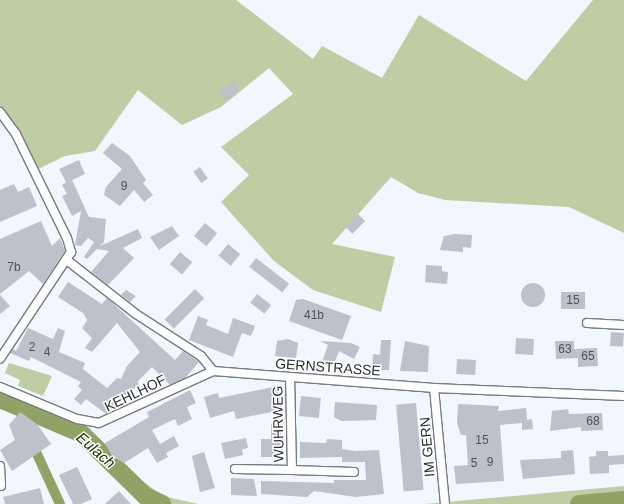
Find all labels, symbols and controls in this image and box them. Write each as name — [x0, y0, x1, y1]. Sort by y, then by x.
house number: 9 — [121, 180, 127, 194]
house number: 7b — [7, 261, 21, 275]
house number: 15 — [566, 294, 580, 308]
house number: 41b — [304, 309, 324, 323]
house number: 2 — [29, 341, 35, 355]
house number: 63 — [558, 343, 572, 357]
house number: 4 — [44, 346, 50, 360]
house number: 65 — [581, 350, 595, 364]
street label: GERNSTRASSE — [275, 355, 381, 379]
street label: KEHLHOF — [102, 371, 168, 415]
street label: WUHRWEG — [269, 385, 287, 463]
house number: 68 — [586, 415, 600, 429]
street label: IM GERN — [416, 416, 438, 478]
water label: Eulach — [73, 428, 119, 472]
house number: 15 — [475, 434, 489, 448]
house number: 9 — [487, 456, 493, 470]
house number: 5 — [471, 457, 477, 471]

